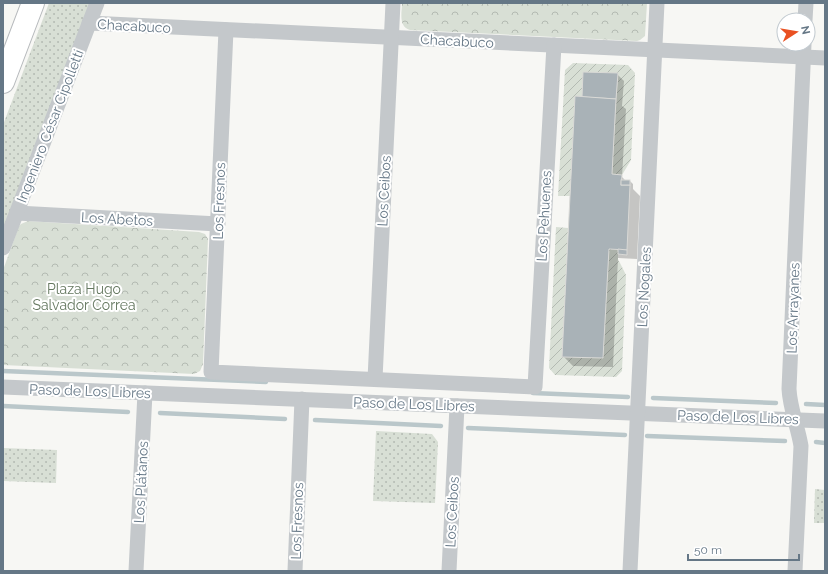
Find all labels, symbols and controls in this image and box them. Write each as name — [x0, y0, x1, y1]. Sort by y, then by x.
north arrow — [776, 12, 816, 52]
street label: Chacabuco — [97, 16, 171, 36]
text: N — [798, 25, 813, 35]
street label: Chacabuco — [420, 31, 494, 51]
street label: Ingeniero César Cipolletti — [13, 47, 87, 205]
street label: Los Ceibos — [374, 155, 394, 227]
street label: Los Fresnos — [210, 162, 228, 240]
street label: Los Pehuenes — [534, 170, 554, 262]
street label: Los Abetos — [81, 209, 154, 229]
street label: Los Nogales — [634, 246, 654, 328]
street label: Los Arrayanes — [783, 262, 803, 354]
park label: Plaza Hugo Salvador Correa — [32, 281, 136, 313]
street label: Paso de Los Libres — [29, 381, 151, 401]
street label: Paso de Los Libres — [353, 394, 475, 414]
street label: Paso de Los Libres — [677, 407, 799, 427]
street label: Los Plátanos — [131, 440, 151, 524]
street label: Los Ceibos — [442, 476, 462, 548]
street label: Los Fresnos — [288, 482, 306, 560]
scale bar — [688, 536, 799, 562]
text: 50 m — [694, 543, 722, 557]

